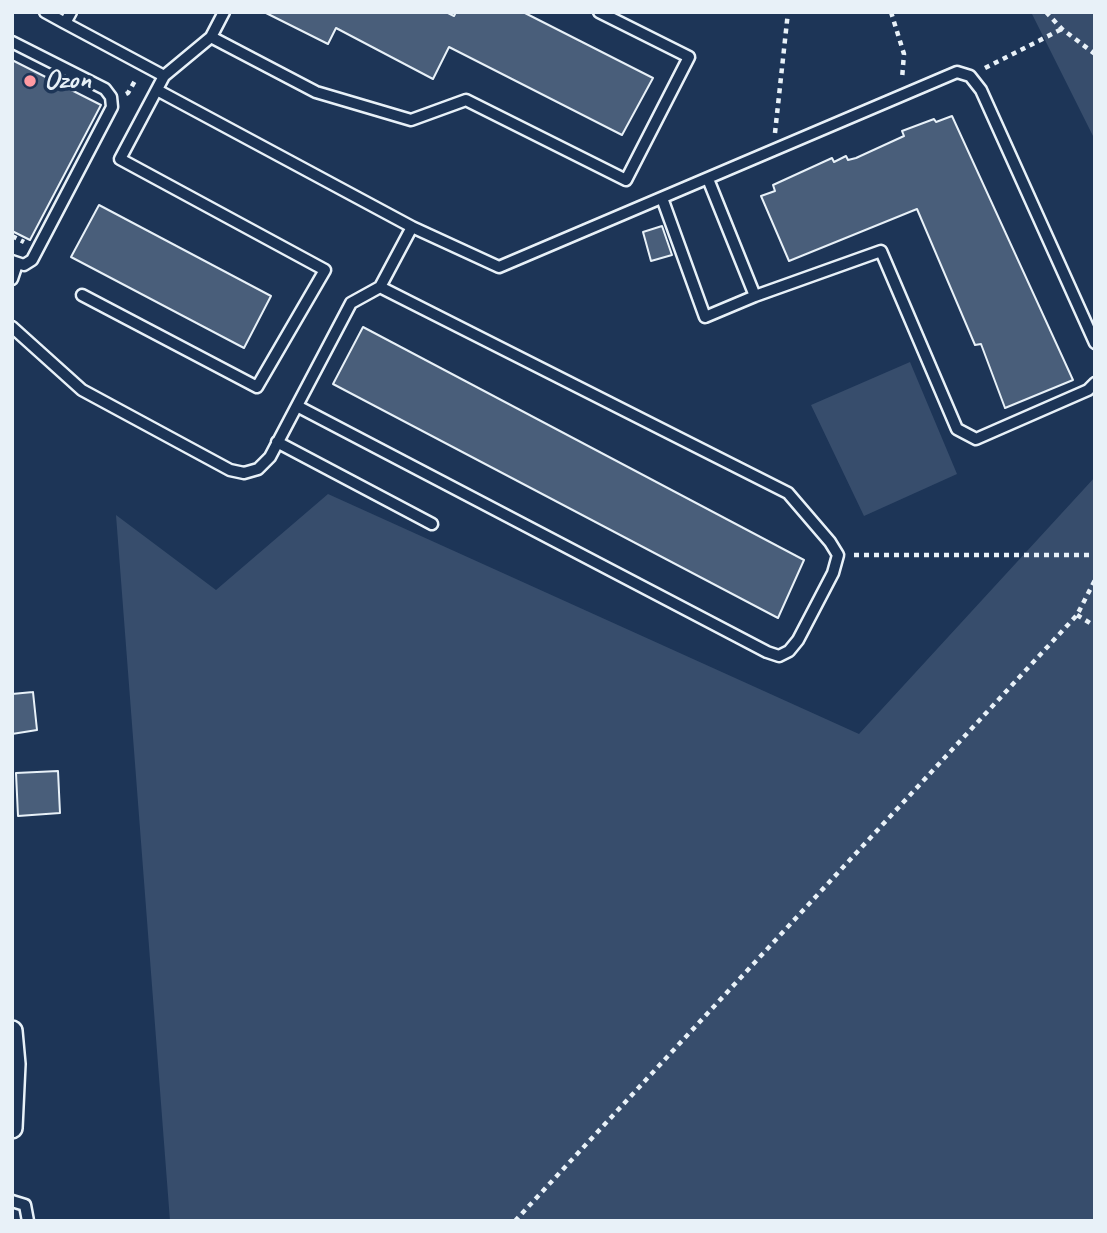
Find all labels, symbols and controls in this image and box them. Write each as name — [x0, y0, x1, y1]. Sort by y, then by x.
place label: Ozon — [44, 64, 91, 98]
marker: Ozon — [22, 73, 38, 89]

